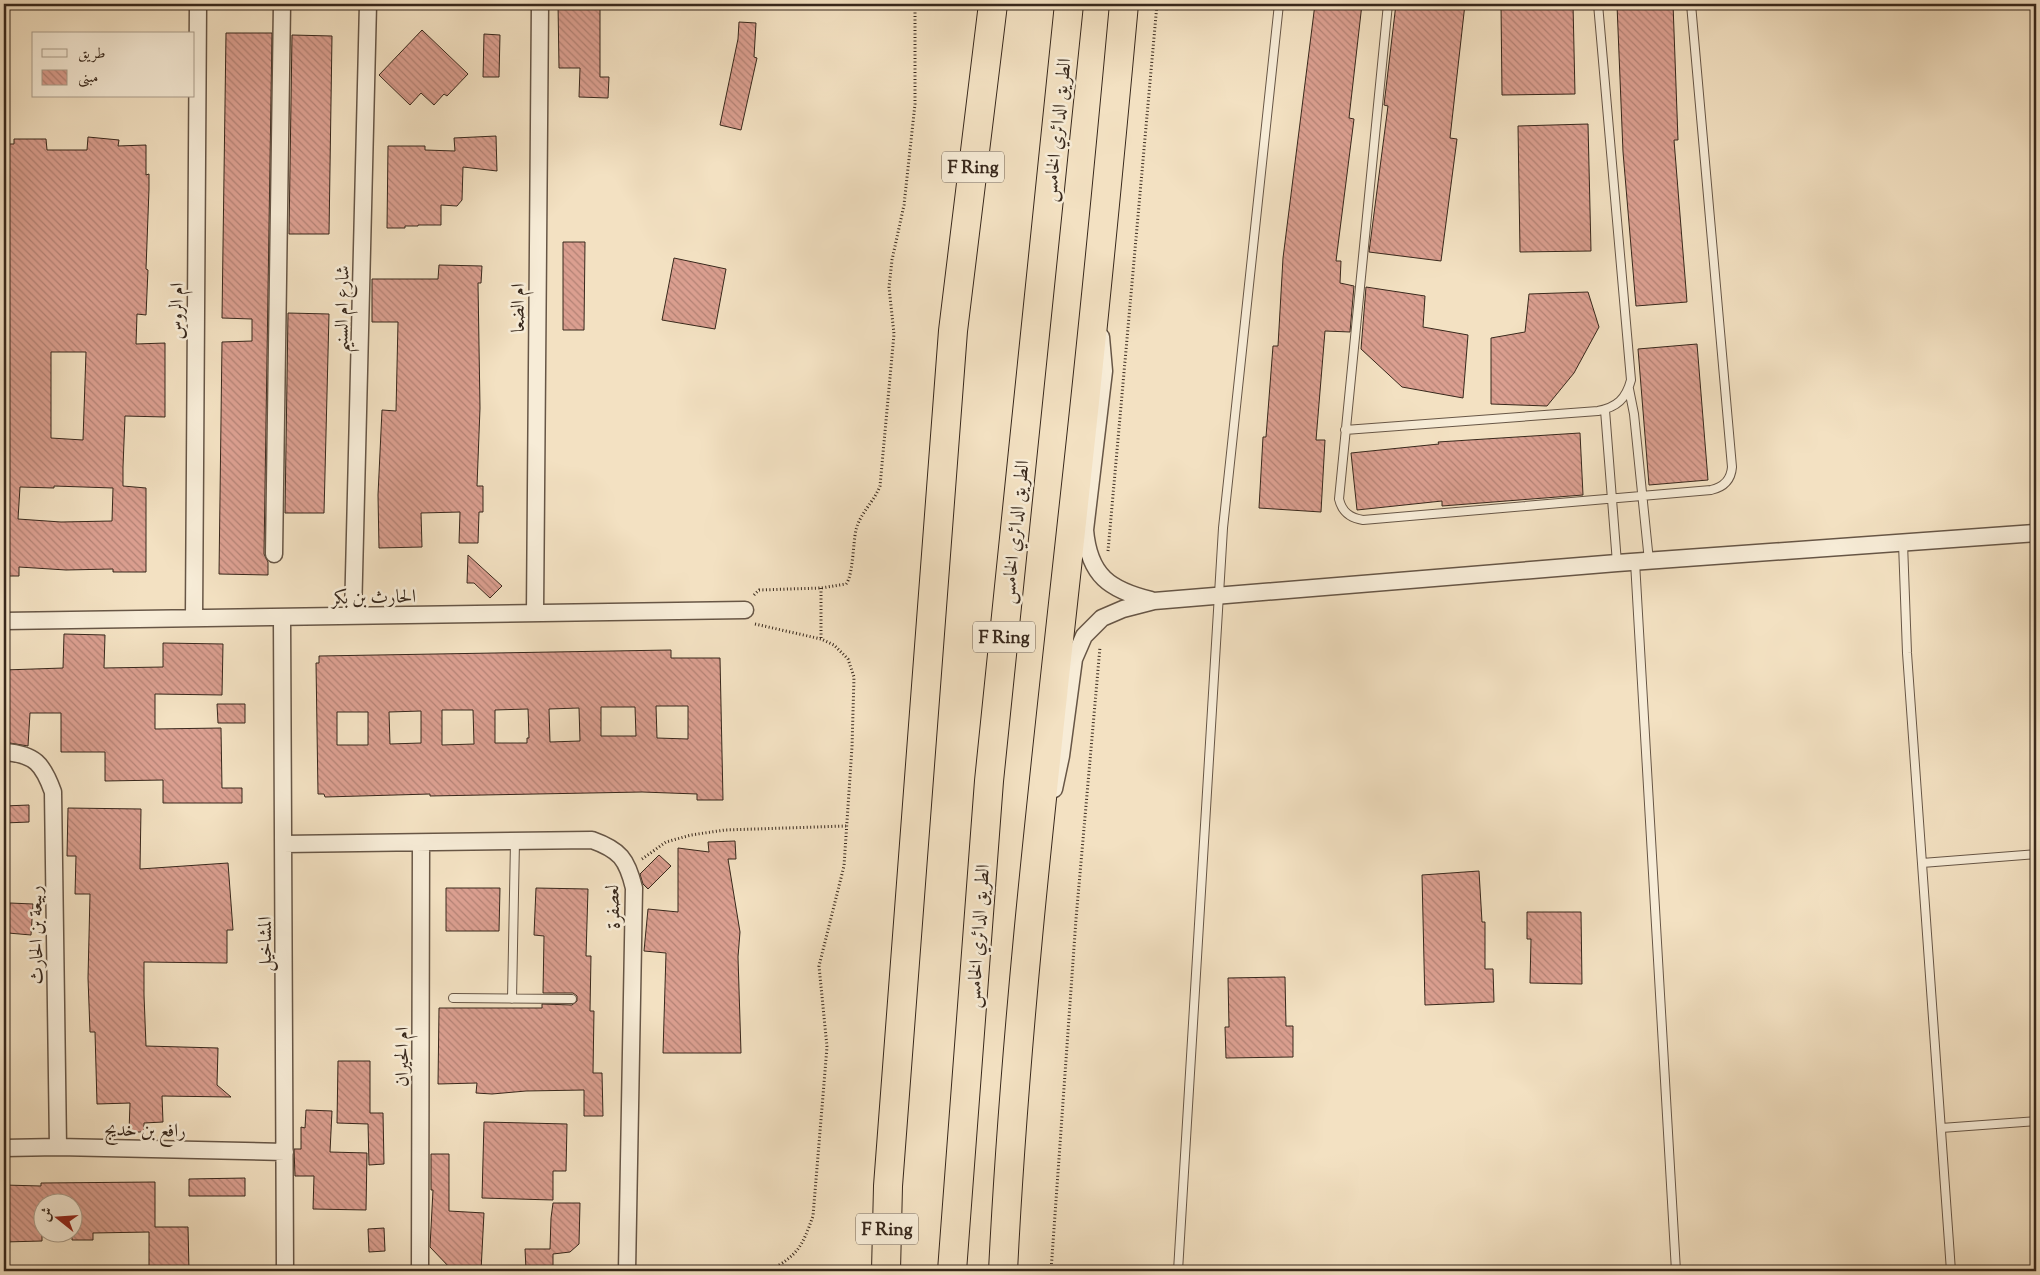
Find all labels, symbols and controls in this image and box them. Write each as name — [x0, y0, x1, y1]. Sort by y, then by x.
legend — [32, 32, 195, 98]
text: طريق — [78, 44, 105, 65]
street label: الطريق الدائري الخامس — [1038, 57, 1079, 203]
text: مبنى — [78, 68, 98, 89]
road number: F Ring — [942, 152, 1004, 182]
street label: شارع ام السنيم — [329, 265, 362, 353]
street label: ام الروس — [165, 283, 193, 339]
street label: ام الضعا — [506, 283, 534, 333]
street label: الطريق الدائري الخامس — [996, 459, 1037, 605]
street label: الحارث بن بكر — [330, 584, 416, 613]
road number: F Ring — [973, 622, 1035, 652]
street label: الطريق الدائري الخامس — [961, 863, 998, 1009]
street label: لعصفرة — [600, 884, 629, 930]
street label: ربيعة بن الحارث — [23, 885, 52, 985]
street label: المشاخيل — [253, 916, 280, 972]
street label: ام الحيران — [390, 1027, 418, 1087]
street label: رافع بن خديج — [104, 1117, 186, 1148]
north arrow — [32, 1192, 82, 1242]
text: ش — [36, 1205, 59, 1224]
road number: F Ring — [856, 1214, 918, 1244]

